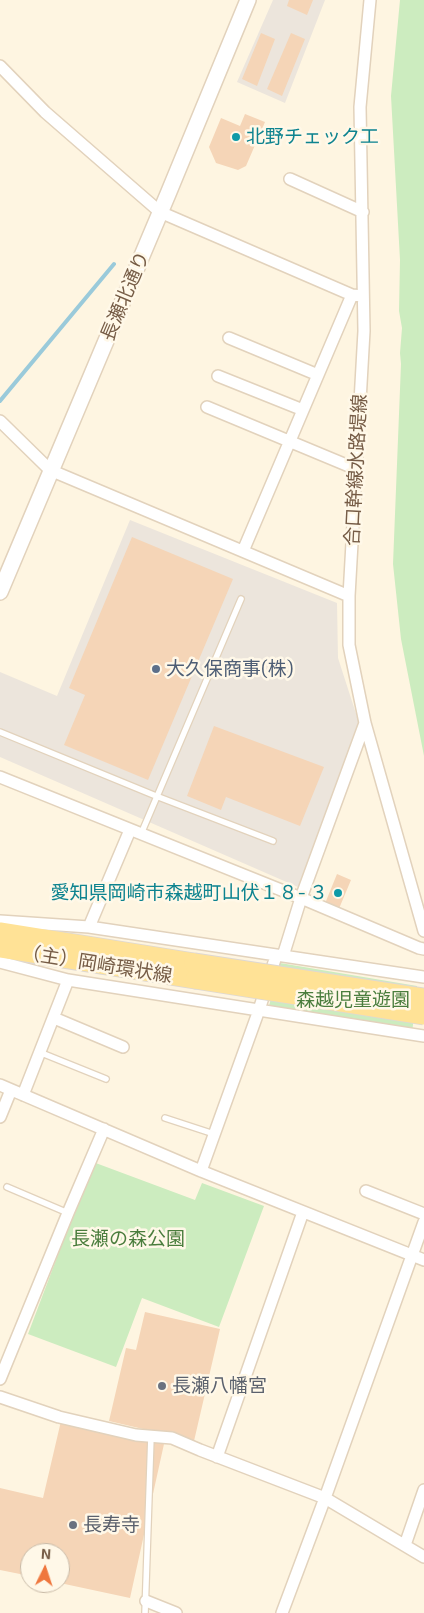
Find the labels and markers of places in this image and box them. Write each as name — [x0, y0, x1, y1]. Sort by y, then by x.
place label: 北野チェック工 — [246, 126, 379, 148]
marker: 北野チェック工 — [230, 131, 242, 143]
place label: 大久保商事(株) — [166, 658, 294, 680]
marker: 大久保商事(株) — [150, 663, 162, 675]
place label: 愛知県岡崎市森越町山伏１８‐３ — [51, 882, 328, 904]
marker: 愛知県岡崎市森越町山伏１８‐３ — [332, 887, 344, 899]
place label: 長瀬八幡宮 — [172, 1375, 267, 1397]
marker: 長瀬八幡宮 — [156, 1380, 168, 1392]
place label: 長寿寺 — [83, 1514, 140, 1536]
marker: 長寿寺 — [67, 1519, 79, 1531]

